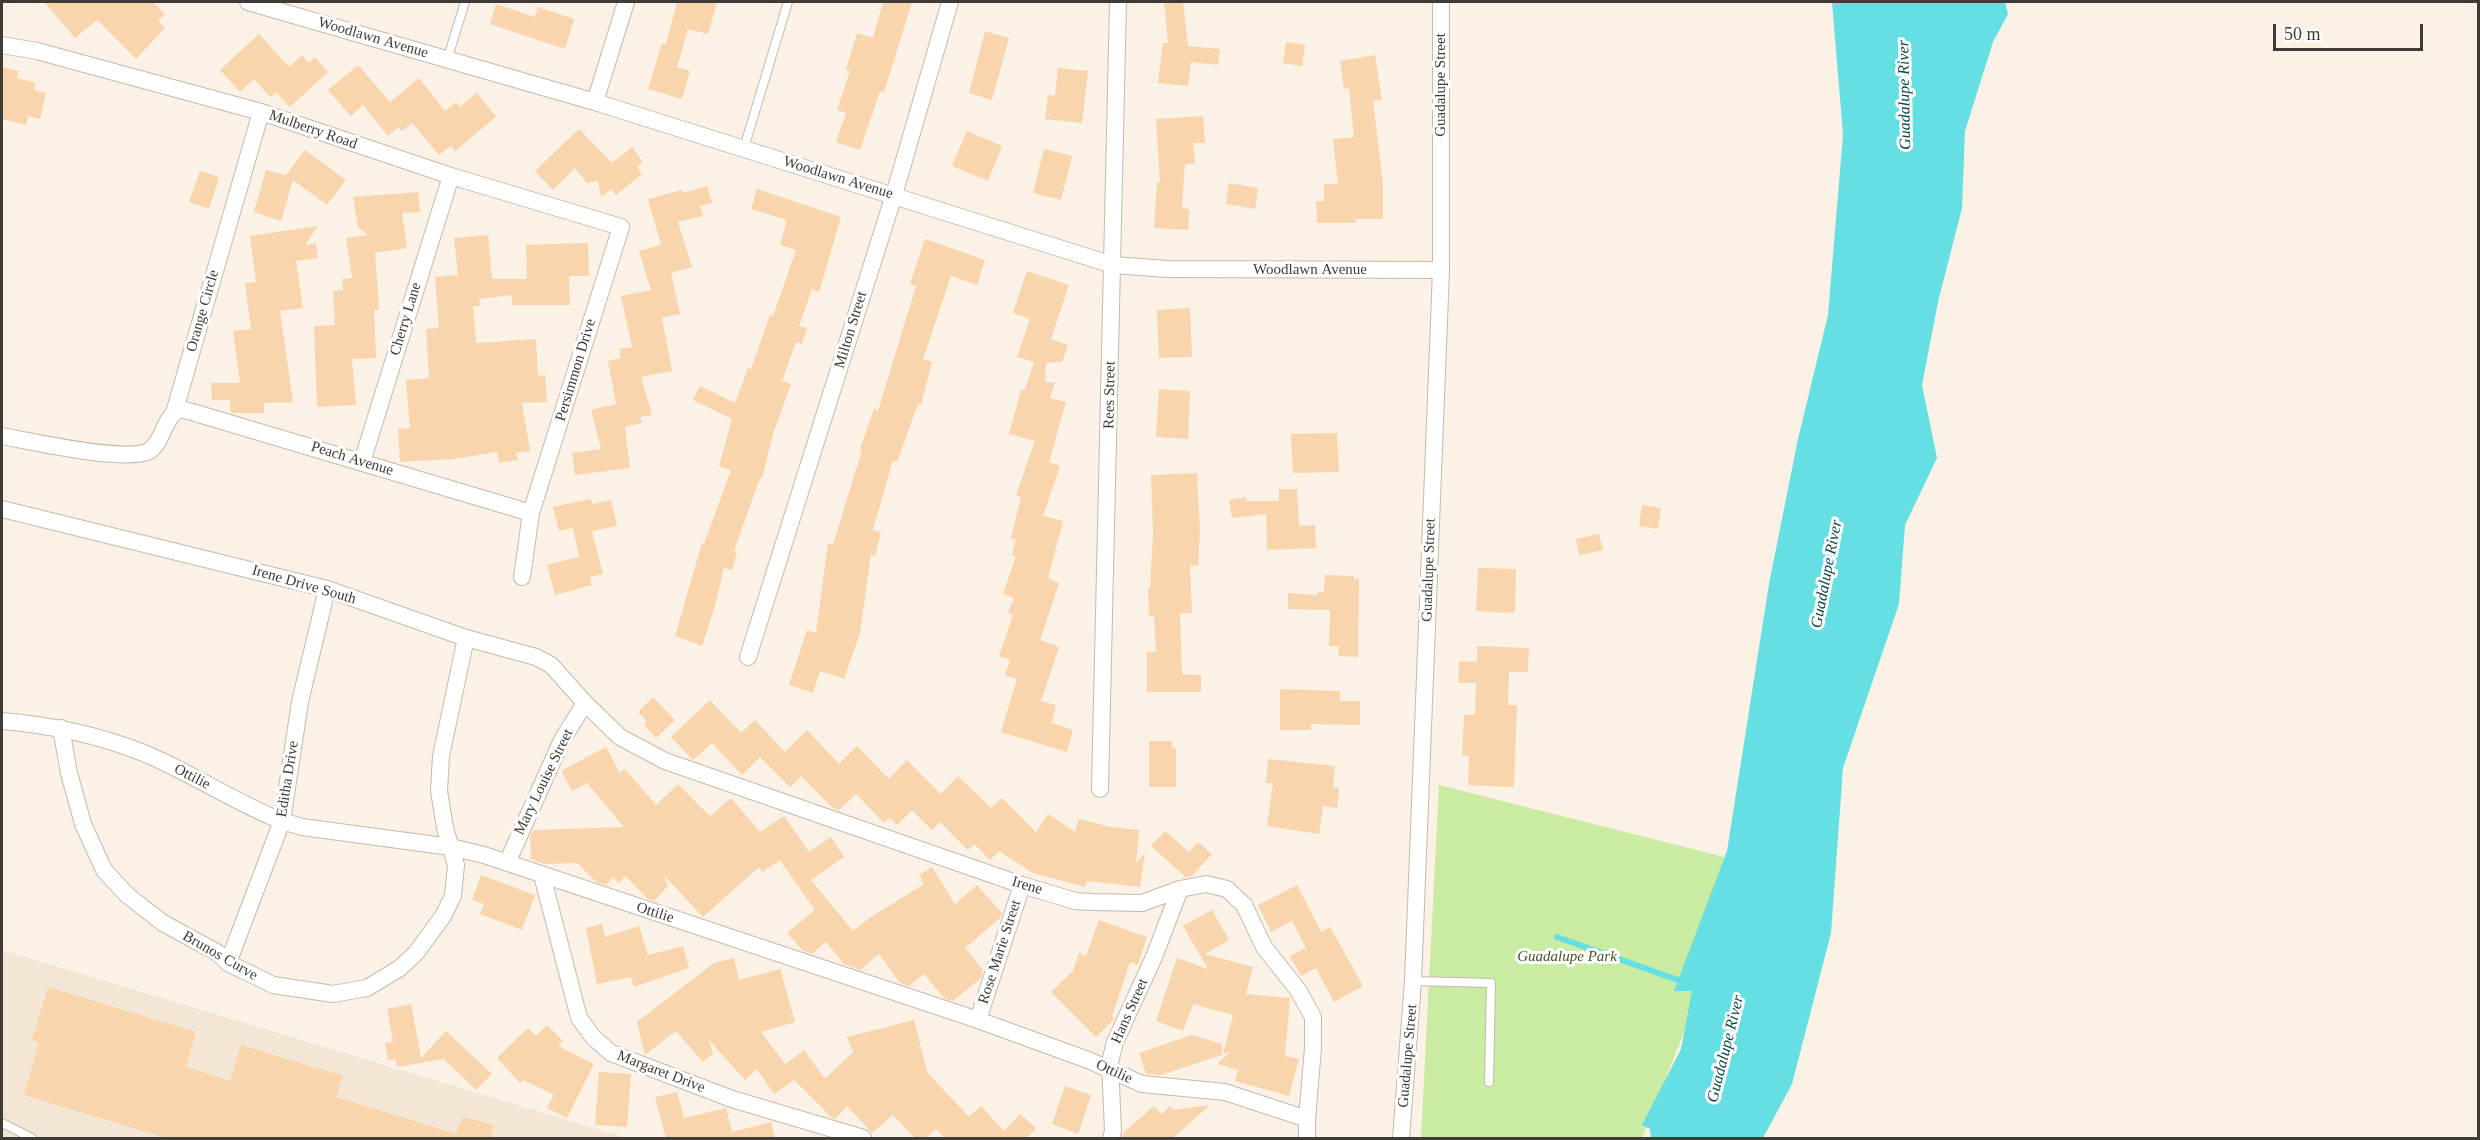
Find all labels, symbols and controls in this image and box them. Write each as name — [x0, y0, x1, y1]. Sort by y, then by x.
scale bar — [2276, 12, 2426, 50]
street label: Woodlawn Avenue — [316, 14, 430, 62]
text: 50 m — [2284, 24, 2321, 44]
street label: Guadalupe Street — [1432, 33, 1450, 137]
water label: Guadalupe River — [1894, 40, 1916, 150]
street label: Mulberry Road — [267, 107, 359, 153]
street label: Woodlawn Avenue — [781, 153, 895, 203]
street label: Woodlawn Avenue — [1253, 261, 1367, 279]
street label: Orange Circle — [183, 268, 223, 354]
street label: Cherry Lane — [386, 280, 426, 358]
street label: Milton Street — [831, 289, 871, 371]
street label: Persimmon Drive — [552, 317, 600, 423]
street label: Rees Street — [1100, 361, 1120, 429]
street label: Peach Avenue — [309, 438, 395, 480]
street label: Guadalupe Street — [1418, 518, 1440, 622]
water label: Guadalupe River — [1807, 518, 1847, 630]
street label: Irene Drive South — [250, 562, 358, 608]
street label: Mary Louise Street — [511, 726, 577, 838]
street label: Editha Drive — [273, 740, 303, 818]
street label: Ottilie — [171, 760, 213, 794]
street label: Irene — [1010, 873, 1044, 899]
street label: Rose Marie Street — [975, 898, 1025, 1006]
street label: Ottilie — [634, 899, 676, 927]
street label: Brunos Curve — [179, 927, 261, 985]
park label: Guadalupe Park — [1517, 948, 1617, 966]
street label: Hans Street — [1108, 976, 1152, 1046]
water label: Guadalupe River — [1703, 993, 1749, 1105]
street label: Guadalupe Street — [1395, 1004, 1421, 1108]
street label: Margaret Drive — [615, 1047, 707, 1097]
street label: Ottilie — [1093, 1056, 1135, 1088]

